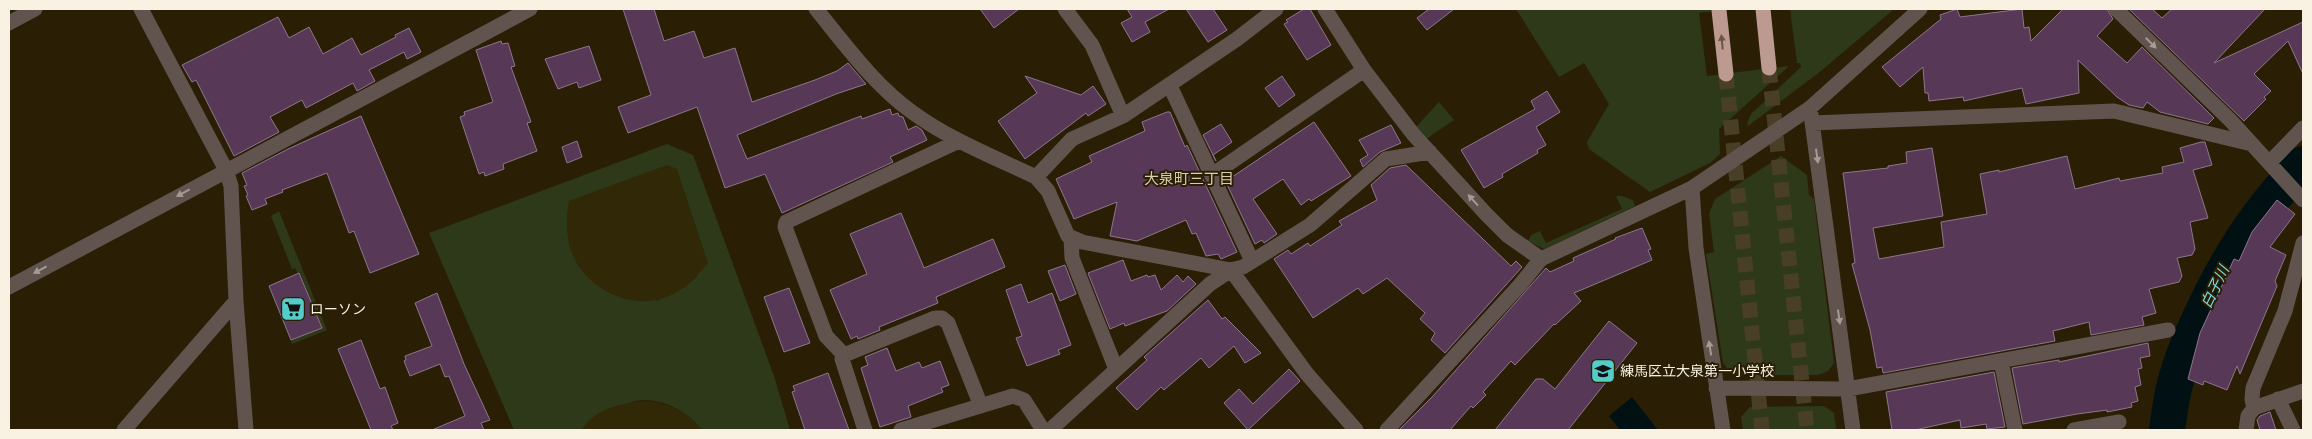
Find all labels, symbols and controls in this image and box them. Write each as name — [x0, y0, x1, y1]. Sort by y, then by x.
one-way arrow — [1718, 34, 1726, 50]
one-way arrow — [2145, 37, 2157, 49]
one-way arrow — [1813, 148, 1821, 164]
district label: 大泉町三丁目 — [1144, 167, 1234, 188]
one-way arrow — [176, 189, 191, 197]
one-way arrow — [1467, 194, 1479, 206]
water label: 白子川 — [2194, 260, 2234, 311]
one-way arrow — [33, 266, 48, 274]
supermarket icon: ローソン — [280, 296, 306, 322]
place label: ローソン — [310, 298, 366, 318]
one-way arrow — [1835, 309, 1843, 325]
one-way arrow — [1706, 339, 1714, 355]
school or university icon: 練馬区立大泉第一小学校 — [1590, 358, 1616, 384]
place label: 練馬区立大泉第一小学校 — [1620, 360, 1774, 380]

